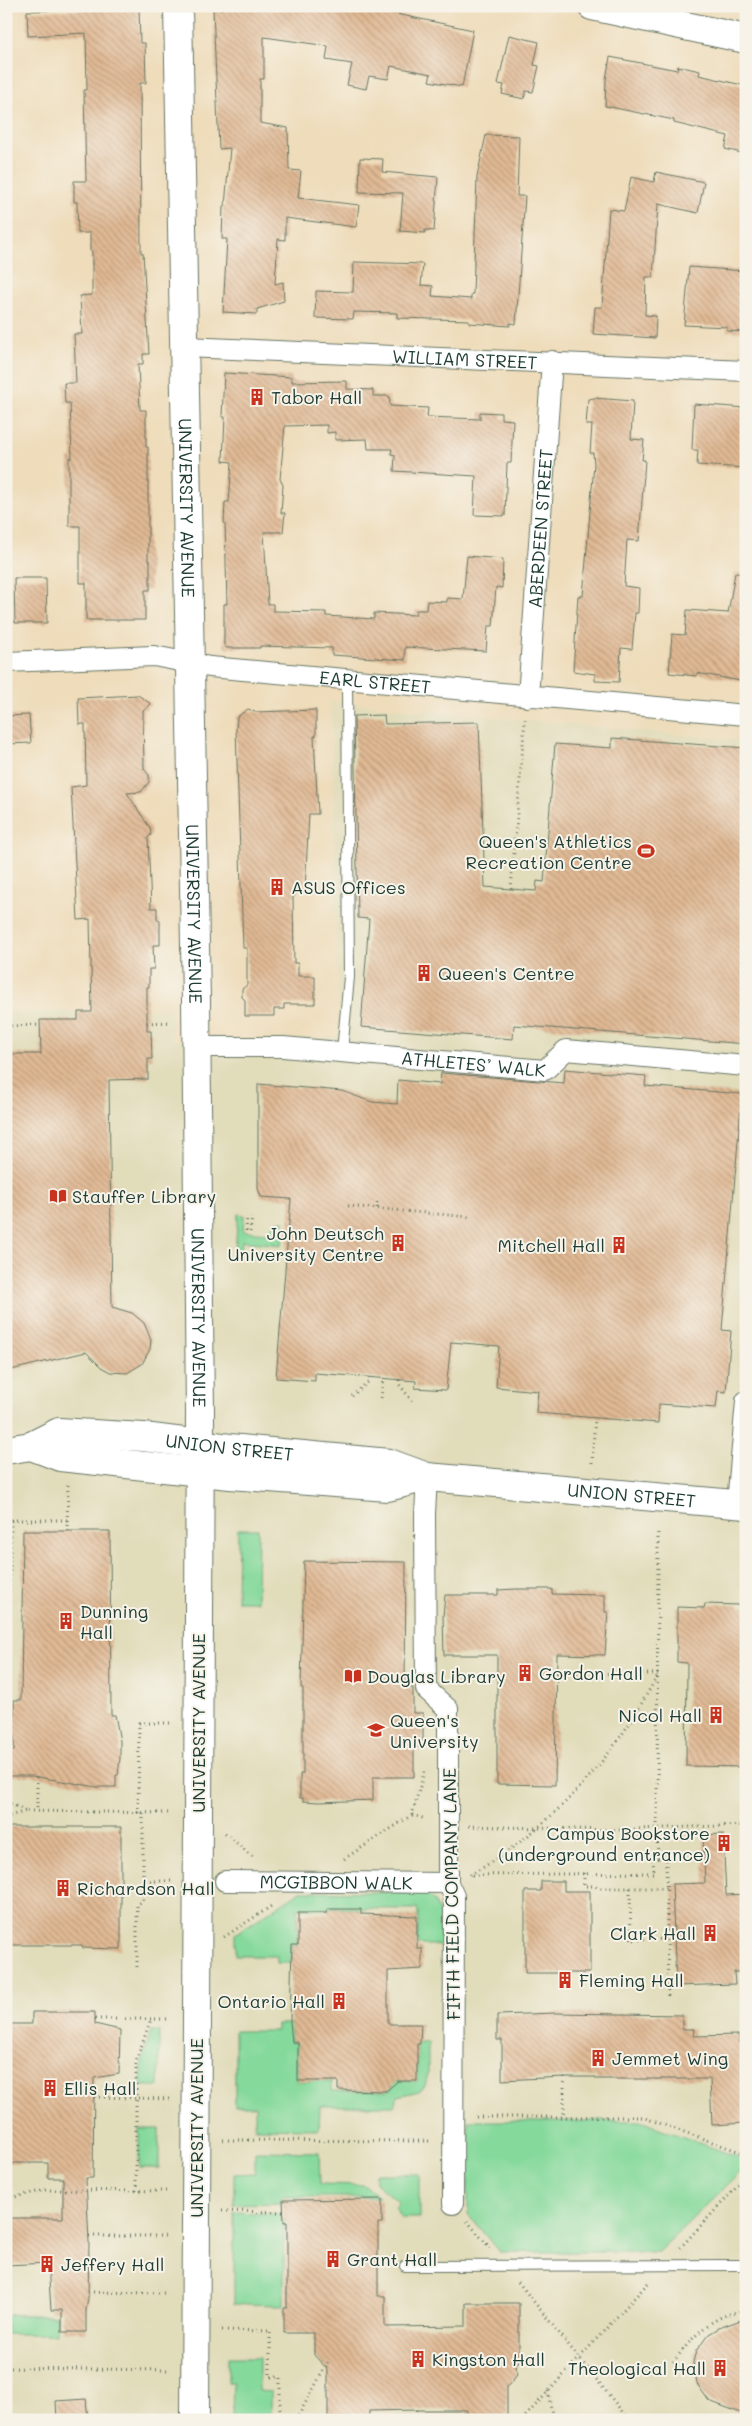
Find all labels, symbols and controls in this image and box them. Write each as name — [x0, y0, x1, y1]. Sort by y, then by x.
street label: WILLIAM STREET — [392, 344, 538, 374]
place label: Tabor Hall — [271, 385, 362, 409]
building icon: Tabor Hall — [247, 387, 267, 407]
street label: UNIVERSITY AVENUE — [173, 418, 201, 598]
street label: ABERDEEN STREET — [522, 448, 558, 609]
street label: EARL STREET — [318, 665, 432, 699]
street label: UNIVERSITY AVENUE — [181, 824, 208, 1004]
place label: Queen's Athletics Recreation Centre — [465, 829, 632, 874]
sports icon: Queen's Athletics Recreation Centre — [636, 841, 656, 861]
place label: ASUS Offices — [291, 875, 406, 899]
building icon: ASUS Offices — [267, 877, 287, 897]
place label: Queen's Centre — [438, 961, 575, 985]
building icon: Queen's Centre — [414, 963, 434, 983]
street label: ATHLETES’ WALK — [400, 1045, 547, 1082]
place label: Stauffer Library — [72, 1184, 216, 1208]
library icon: Stauffer Library — [48, 1186, 68, 1206]
place label: John Deutsch University Centre — [227, 1221, 384, 1266]
street label: UNIVERSITY AVENUE — [186, 1228, 212, 1408]
building icon: John Deutsch University Centre — [388, 1233, 408, 1253]
place label: Mitchell Hall — [497, 1233, 605, 1257]
building icon: Mitchell Hall — [609, 1235, 629, 1255]
street label: UNION STREET — [164, 1428, 295, 1466]
street label: UNION STREET — [566, 1477, 697, 1513]
place label: Dunning Hall — [80, 1599, 148, 1644]
building icon: Dunning Hall — [56, 1611, 76, 1631]
street label: UNIVERSITY AVENUE — [186, 1633, 210, 1813]
place label: Gordon Hall — [539, 1661, 643, 1685]
building icon: Gordon Hall — [515, 1663, 535, 1683]
place label: Douglas Library — [367, 1664, 506, 1688]
library icon: Douglas Library — [343, 1666, 363, 1686]
place label: Nicol Hall — [619, 1703, 702, 1727]
building icon: Nicol Hall — [706, 1705, 726, 1725]
place label: Queen's University — [390, 1708, 479, 1753]
school or university icon: Queen's University — [366, 1720, 386, 1740]
street label: FIFTH FIELD COMPANY LANE — [437, 1768, 465, 2020]
place label: Campus Bookstore (underground entrance) — [498, 1821, 710, 1866]
building icon: Campus Bookstore (underground entrance) — [714, 1833, 734, 1853]
street label: MCGIBBON WALK — [259, 1869, 413, 1895]
place label: Richardson Hall — [77, 1876, 215, 1900]
building icon: Richardson Hall — [53, 1878, 73, 1898]
place label: Clark Hall — [610, 1921, 696, 1945]
building icon: Clark Hall — [700, 1923, 720, 1943]
place label: Fleming Hall — [579, 1968, 684, 1992]
building icon: Fleming Hall — [555, 1970, 575, 1990]
place label: Ontario Hall — [218, 1989, 325, 2013]
building icon: Ontario Hall — [329, 1991, 349, 2011]
street label: UNIVERSITY AVENUE — [184, 2038, 208, 2218]
place label: Jemmet Wing — [612, 2046, 728, 2070]
building icon: Jemmet Wing — [588, 2048, 608, 2068]
place label: Ellis Hall — [64, 2076, 136, 2100]
building icon: Ellis Hall — [40, 2078, 60, 2098]
place label: Grant Hall — [347, 2247, 437, 2271]
building icon: Grant Hall — [323, 2249, 343, 2269]
place label: Jeffery Hall — [61, 2252, 164, 2276]
building icon: Jeffery Hall — [37, 2254, 57, 2274]
place label: Kingston Hall — [432, 2347, 545, 2371]
building icon: Kingston Hall — [408, 2349, 428, 2369]
place label: Theological Hall — [568, 2356, 706, 2380]
building icon: Theological Hall — [710, 2358, 730, 2378]

